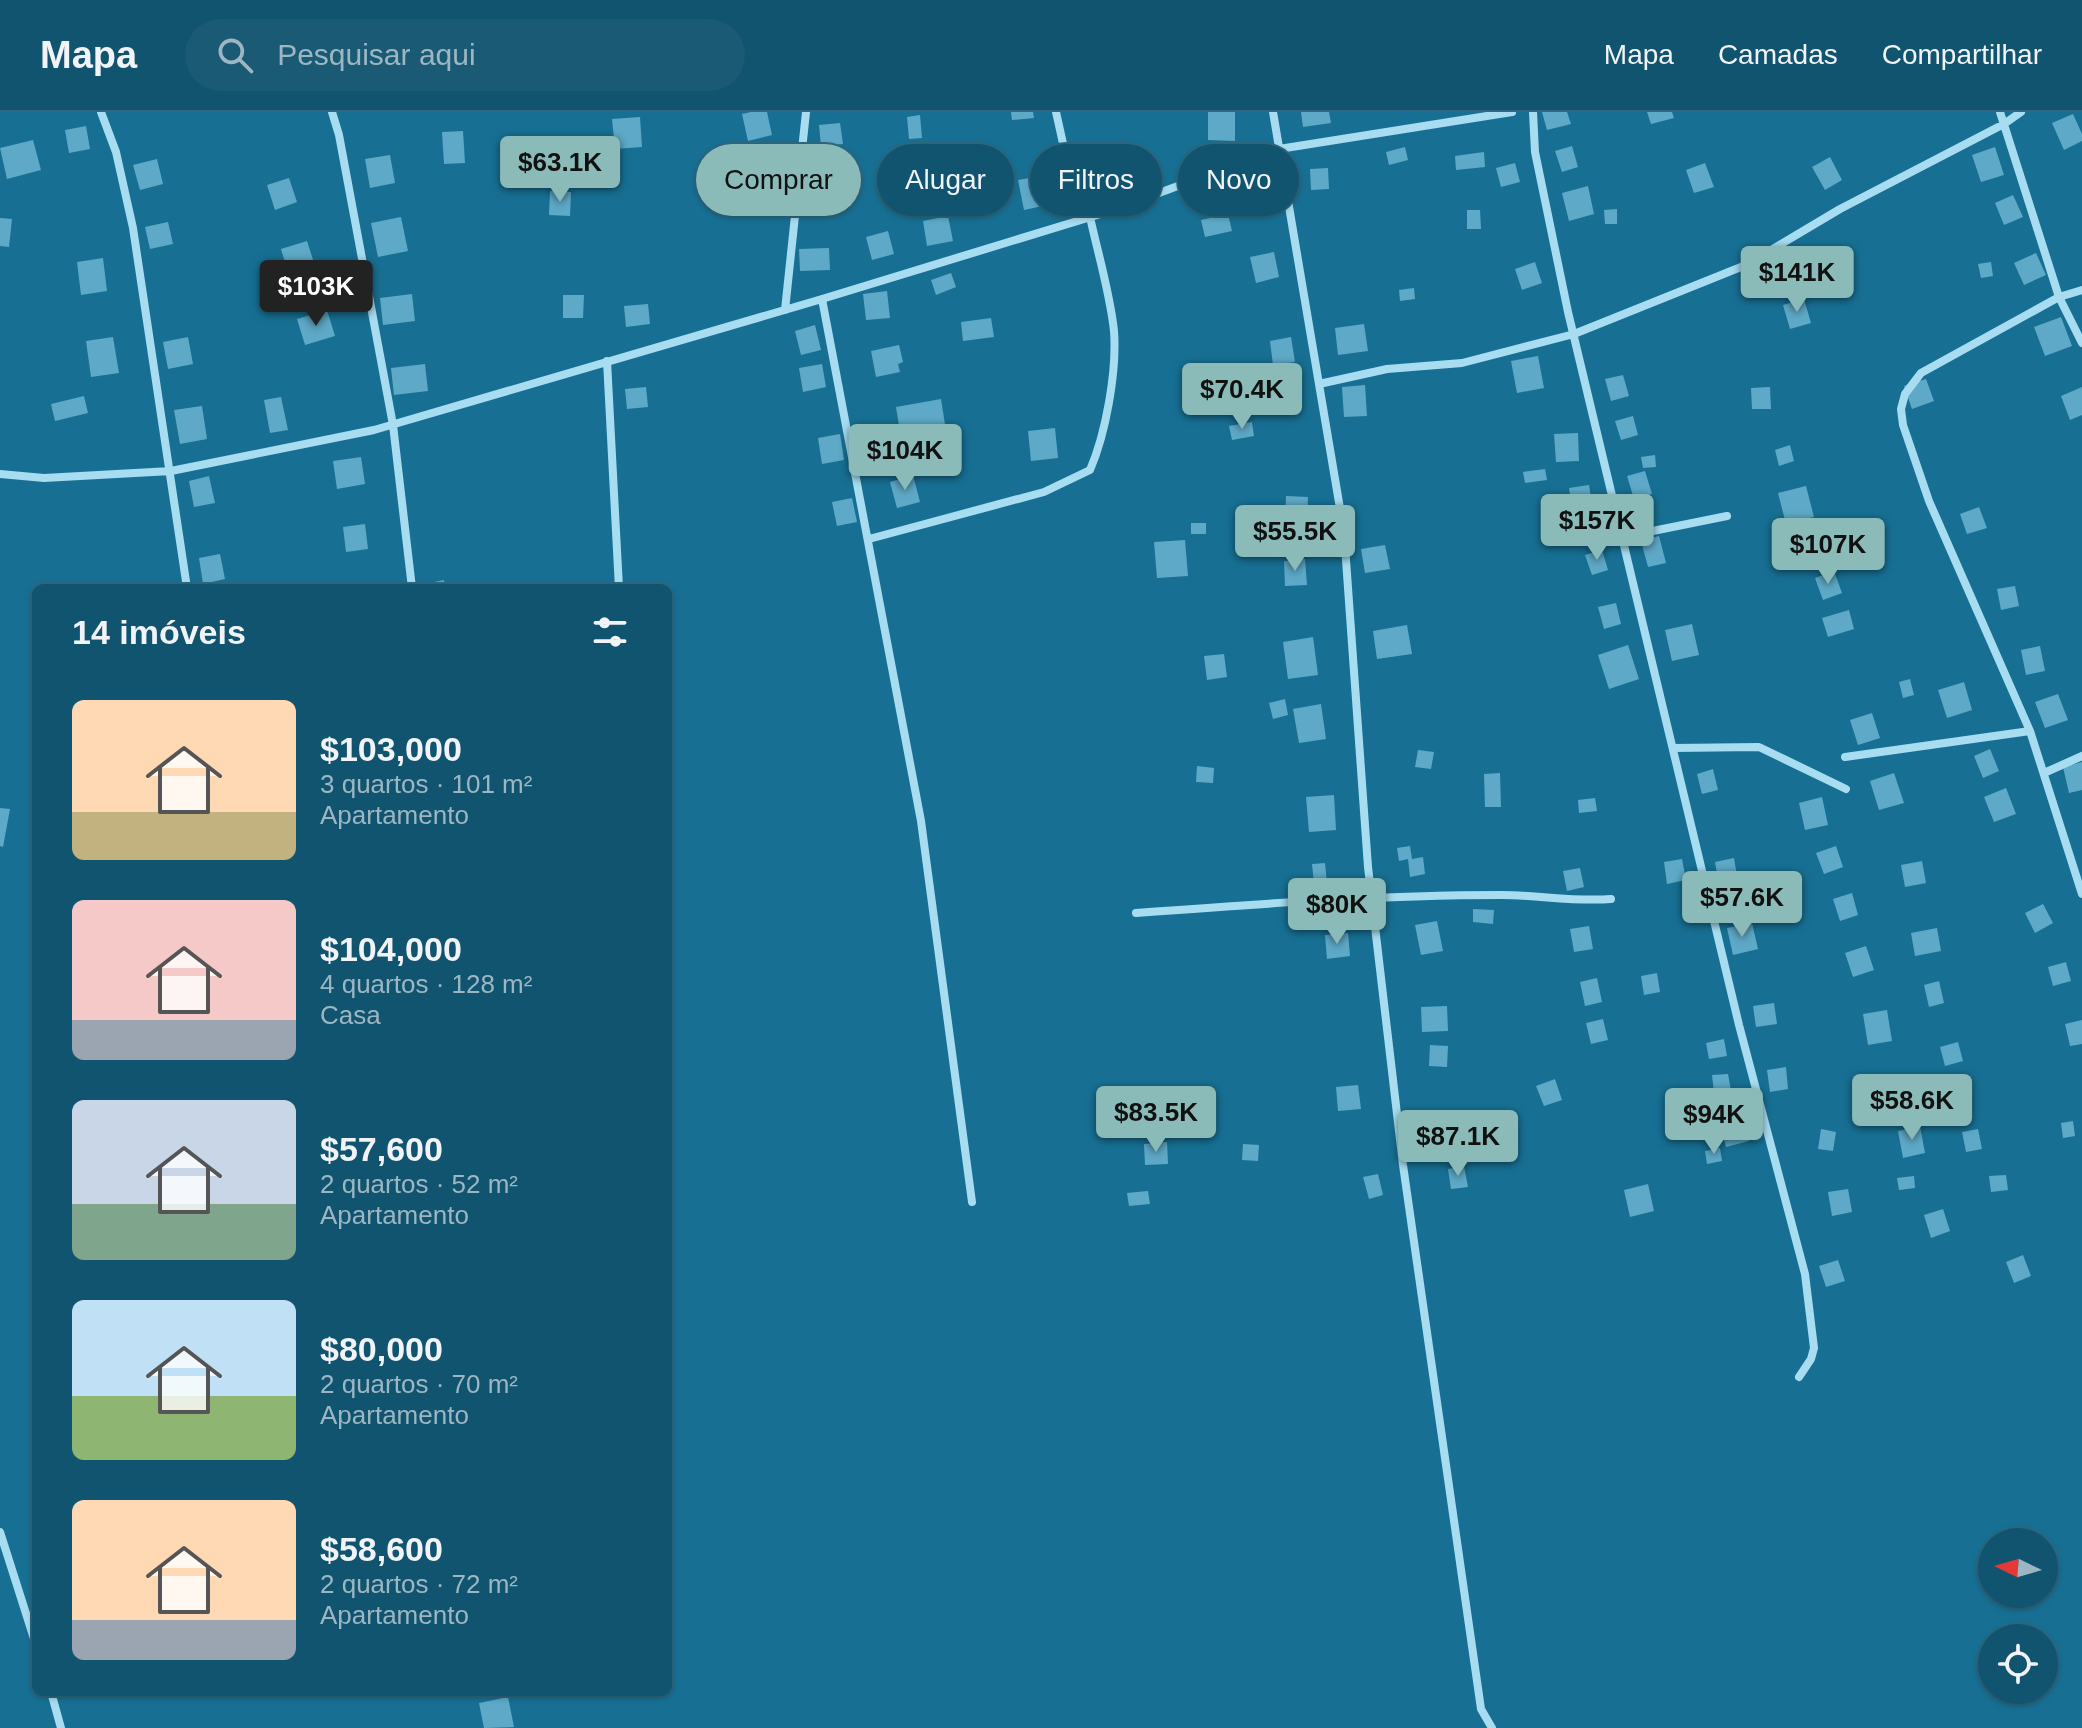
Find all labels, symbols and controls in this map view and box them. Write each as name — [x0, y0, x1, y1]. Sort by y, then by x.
search box — [185, 19, 745, 91]
icon: search — [213, 33, 257, 77]
text: Mapa — [40, 34, 137, 76]
text: Pesquisar aqui — [277, 38, 476, 71]
text: Mapa — [1604, 39, 1674, 70]
text: Camadas — [1718, 39, 1838, 70]
text: Compartilhar — [1882, 39, 2042, 70]
pin: $63.1K — [495, 136, 625, 204]
chip: Comprar — [696, 144, 861, 216]
chip: Alugar — [877, 144, 1014, 216]
chip: Filtros — [1030, 144, 1162, 216]
chip: Novo — [1178, 144, 1299, 216]
text: $63.1K — [518, 147, 602, 177]
pin: $141K — [1741, 246, 1853, 314]
text: $141K — [1759, 257, 1835, 287]
pin: $103K — [260, 260, 372, 328]
text: $103K — [278, 271, 354, 301]
pin: $70.4K — [1177, 363, 1307, 431]
text: $70.4K — [1200, 374, 1284, 404]
pin: $104K — [849, 424, 961, 492]
text: $104K — [867, 435, 943, 465]
pin: $157K — [1541, 494, 1653, 562]
pin: $55.5K — [1230, 505, 1360, 573]
text: $157K — [1559, 505, 1635, 535]
text: $55.5K — [1253, 516, 1337, 546]
pin: $107K — [1772, 518, 1884, 586]
text: $107K — [1790, 529, 1866, 559]
icon: filters — [588, 610, 632, 654]
text: 14 imóveis — [72, 613, 246, 651]
text: $103,000 — [320, 730, 462, 768]
icon: home — [136, 732, 232, 828]
text: 3 quartos · 101 m² — [320, 769, 532, 799]
text: Apartamento — [320, 800, 469, 830]
pin: $57.6K — [1677, 871, 1807, 939]
pin: $80K — [1290, 878, 1384, 946]
text: $57.6K — [1700, 882, 1784, 912]
text: $80K — [1306, 889, 1368, 919]
text: $104,000 — [320, 930, 462, 968]
icon: home — [136, 932, 232, 1028]
text: 4 quartos · 128 m² — [320, 969, 532, 999]
text: Casa — [320, 1000, 381, 1030]
pin: $58.6K — [1847, 1074, 1977, 1142]
text: $58.6K — [1870, 1085, 1954, 1115]
pin: $83.5K — [1091, 1086, 1221, 1154]
pin: $94K — [1667, 1088, 1761, 1156]
text: $83.5K — [1114, 1097, 1198, 1127]
text: $94K — [1683, 1099, 1745, 1129]
pin: $87.1K — [1393, 1110, 1523, 1178]
text: $87.1K — [1416, 1121, 1500, 1151]
text: $57,600 — [320, 1130, 443, 1168]
icon: home — [136, 1132, 232, 1228]
text: 2 quartos · 52 m² — [320, 1169, 518, 1199]
text: Apartamento — [320, 1200, 469, 1230]
text: $80,000 — [320, 1330, 443, 1368]
icon: home — [136, 1332, 232, 1428]
text: 2 quartos · 70 m² — [320, 1369, 518, 1399]
text: Apartamento — [320, 1400, 469, 1430]
north arrow — [1978, 1528, 2058, 1608]
map controls — [1978, 1528, 2058, 1704]
text: $58,600 — [320, 1530, 443, 1568]
icon: home — [136, 1532, 232, 1628]
text: 2 quartos · 72 m² — [320, 1569, 518, 1599]
text: Apartamento — [320, 1600, 469, 1630]
button: locate — [1978, 1624, 2058, 1704]

